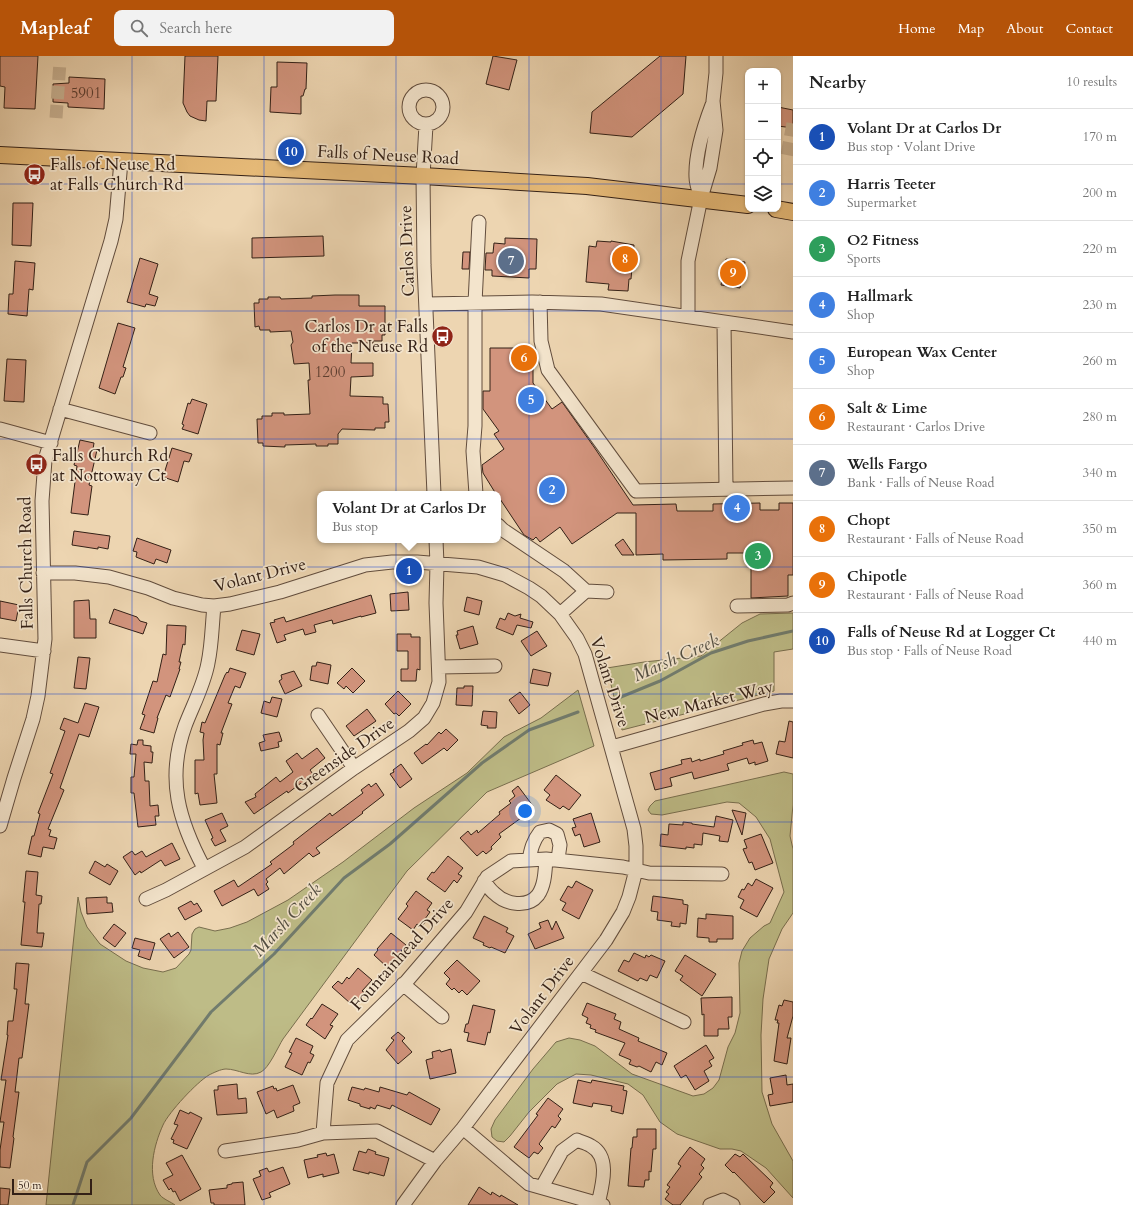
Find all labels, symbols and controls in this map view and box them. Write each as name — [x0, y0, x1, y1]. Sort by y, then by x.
search box — [114, 10, 394, 46]
text: Mapleaf — [20, 15, 90, 41]
icon: search — [128, 17, 150, 39]
text: Search here — [160, 18, 232, 38]
text: Home — [898, 19, 936, 38]
text: Map — [958, 19, 984, 38]
text: About — [1006, 19, 1043, 38]
text: Contact — [1065, 19, 1113, 38]
map controls — [745, 68, 781, 212]
button: + — [745, 68, 781, 104]
text: Nearby — [809, 71, 866, 94]
text: 10 results — [1066, 73, 1117, 91]
house number: 5901 — [71, 83, 101, 103]
button: − — [745, 104, 781, 140]
text: Volant Dr at Carlos Dr — [847, 118, 1001, 138]
text: 1 — [819, 128, 825, 146]
text: 170 m — [1083, 128, 1117, 146]
pin: 10 — [278, 137, 304, 167]
text: Bus stop · Volant Drive — [847, 138, 975, 156]
street label: Falls of Neuse Road — [317, 140, 459, 170]
button: locate — [745, 140, 781, 176]
place label: Falls of Neuse Rd at Falls Church Rd — [50, 153, 184, 196]
bus stop icon: Falls of Neuse Rd at Falls Church Rd — [22, 161, 48, 187]
text: Harris Teeter — [847, 174, 936, 194]
button: layers — [745, 176, 781, 212]
text: 2 — [819, 184, 825, 202]
text: 200 m — [1083, 184, 1117, 202]
text: Supermarket — [847, 194, 917, 212]
street label: Carlos Drive — [394, 205, 420, 297]
text: O2 Fitness — [847, 230, 919, 250]
text: 3 — [819, 240, 825, 258]
text: 220 m — [1083, 240, 1117, 258]
pin: 8 — [612, 244, 638, 274]
pin: 7 — [498, 246, 524, 276]
text: Sports — [847, 250, 881, 268]
pin: 9 — [720, 258, 746, 288]
text: Hallmark — [847, 286, 913, 306]
text: 4 — [819, 296, 825, 314]
text: 230 m — [1083, 296, 1117, 314]
text: Shop — [847, 306, 875, 324]
place label: Carlos Dr at Falls of the Neuse Rd — [304, 315, 428, 358]
bus stop icon: Carlos Dr at Falls of the Neuse Rd — [430, 323, 456, 349]
text: European Wax Center — [847, 342, 997, 362]
pin: 6 — [511, 343, 537, 373]
text: 5 — [819, 352, 825, 370]
text: 260 m — [1083, 352, 1117, 370]
house number: 1200 — [315, 362, 346, 382]
text: Shop — [847, 362, 875, 380]
pin: 5 — [518, 385, 544, 415]
text: Salt & Lime — [847, 398, 927, 418]
text: 6 — [819, 408, 825, 426]
text: 280 m — [1083, 408, 1117, 426]
text: Restaurant · Carlos Drive — [847, 418, 985, 436]
place label: Falls Church Rd at Nottoway Ct — [52, 444, 168, 487]
bus stop icon: Falls Church Rd at Nottoway Ct — [23, 452, 49, 478]
text: Wells Fargo — [847, 454, 927, 474]
text: 7 — [819, 464, 825, 482]
text: 340 m — [1083, 464, 1117, 482]
text: Bank · Falls of Neuse Road — [847, 474, 994, 492]
pin: 2 — [539, 475, 565, 505]
popup — [317, 491, 501, 543]
pin: 4 — [724, 493, 750, 523]
street label: Falls Church Road — [13, 496, 39, 630]
text: Volant Dr at Carlos Dr — [332, 498, 486, 518]
text: Chopt — [847, 510, 890, 530]
text: Bus stop — [332, 518, 378, 536]
text: 8 — [819, 520, 825, 538]
text: 350 m — [1083, 520, 1117, 538]
text: Restaurant · Falls of Neuse Road — [847, 530, 1024, 548]
pin: 3 — [745, 541, 771, 571]
street label: Volant Drive — [212, 552, 308, 598]
pin: 1 — [396, 556, 422, 586]
text: Chipotle — [847, 566, 907, 586]
text: 9 — [819, 576, 825, 594]
text: 360 m — [1083, 576, 1117, 594]
text: Restaurant · Falls of Neuse Road — [847, 586, 1024, 604]
text: Falls of Neuse Rd at Logger Ct — [847, 622, 1055, 642]
water label: Marsh Creek — [629, 628, 723, 688]
text: 10 — [815, 632, 829, 650]
text: 440 m — [1083, 632, 1117, 650]
street label: Volant Drive — [585, 634, 635, 730]
text: Bus stop · Falls of Neuse Road — [847, 642, 1012, 660]
street label: New Market Way — [642, 675, 776, 729]
street label: Greenside Drive — [289, 712, 399, 798]
your location — [515, 801, 535, 821]
water label: Marsh Creek — [246, 878, 328, 962]
street label: Fountainhead Drive — [345, 893, 459, 1015]
street label: Volant Drive — [505, 951, 579, 1039]
scale bar — [12, 1177, 92, 1196]
text: 50 m — [18, 1178, 42, 1193]

